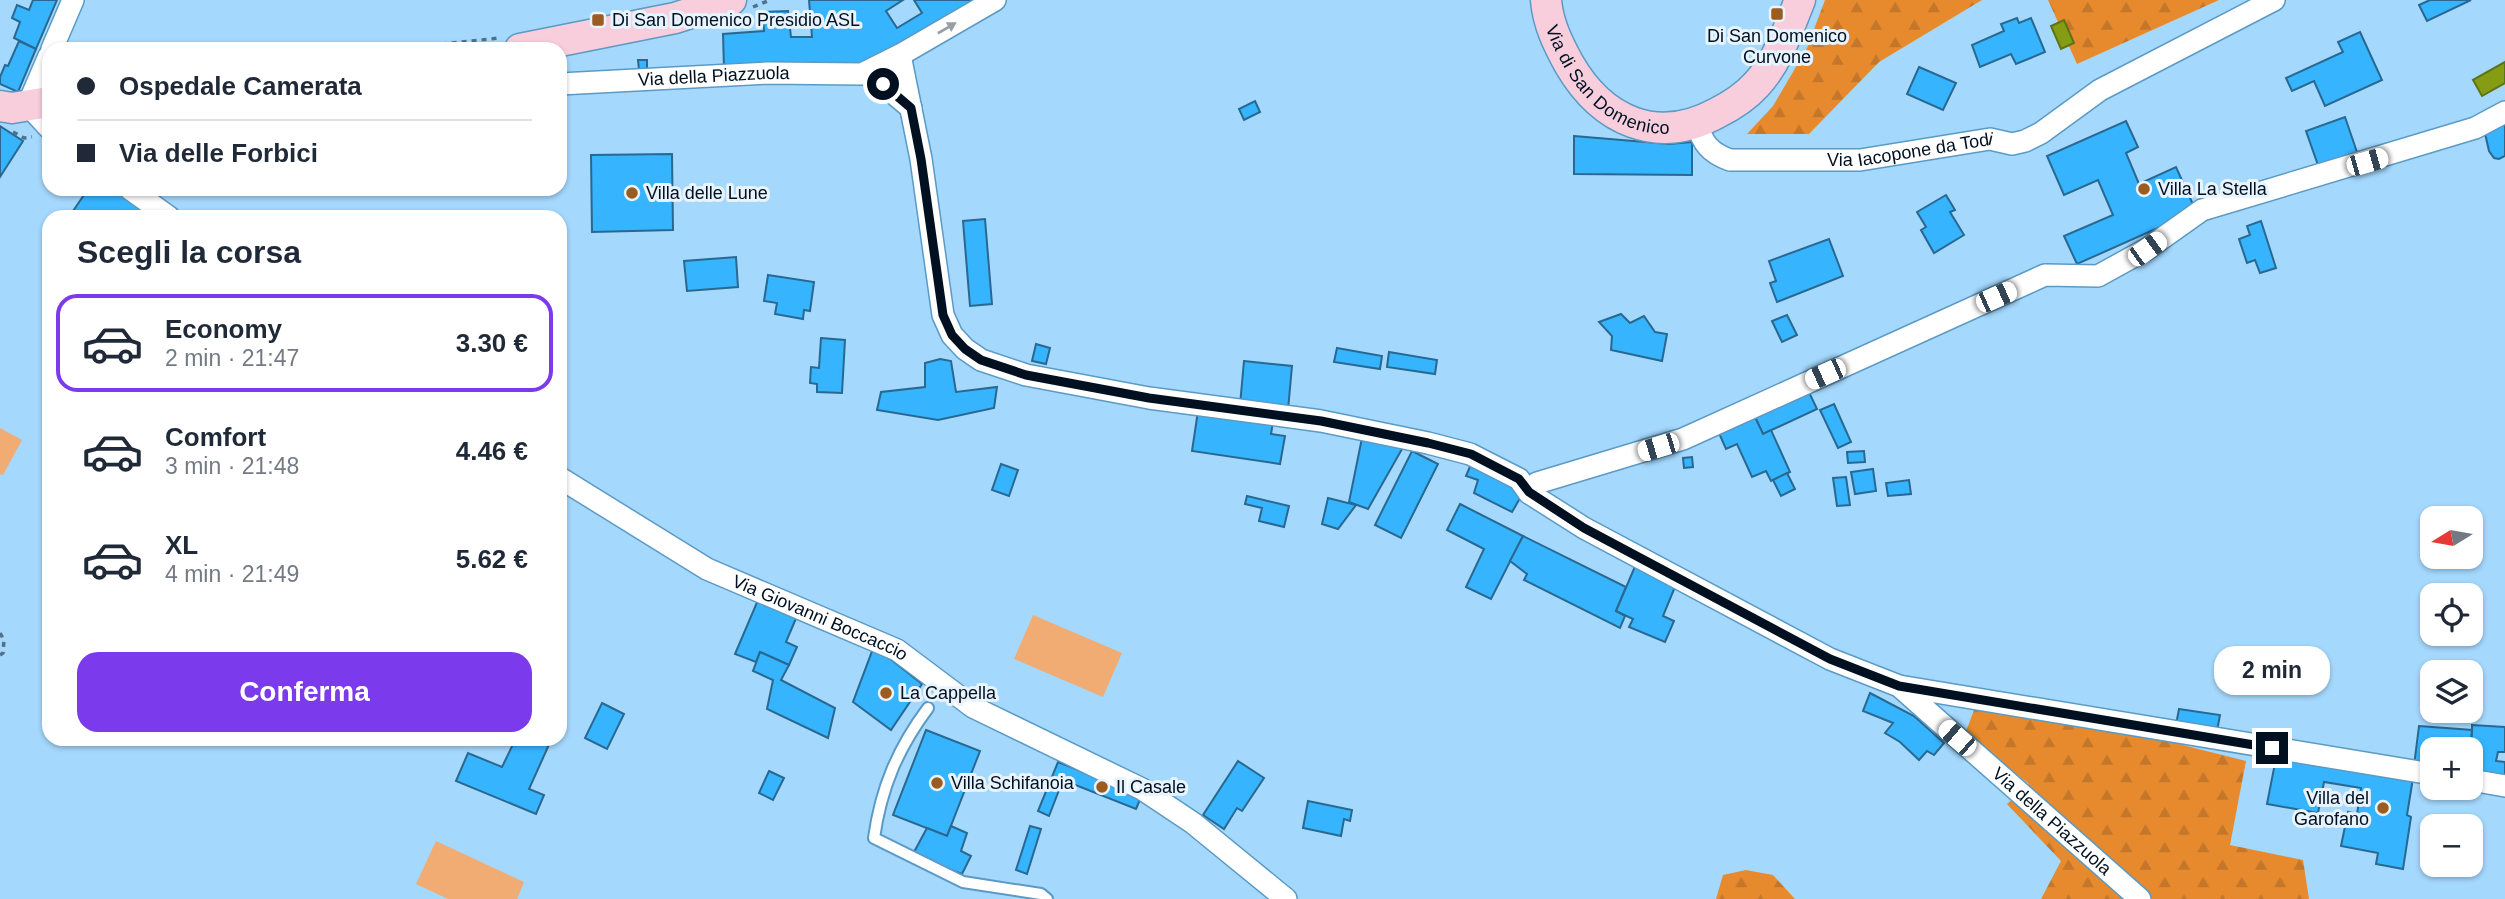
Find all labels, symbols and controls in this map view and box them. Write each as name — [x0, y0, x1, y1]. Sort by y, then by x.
marker: Di San Domenico Curvone — [1769, 6, 1785, 22]
place label: Di San Domenico Presidio ASL — [612, 10, 860, 30]
marker: Di San Domenico Presidio ASL — [590, 12, 606, 28]
one-way arrow — [938, 21, 957, 34]
street label: Via di San Domenico — [1542, 22, 1670, 138]
place label: Di San Domenico Curvone — [1707, 26, 1847, 67]
street label: Via della Piazzuola — [637, 63, 791, 90]
route start — [867, 68, 899, 100]
text: Ospedale Camerata — [119, 71, 362, 101]
street label: Via Iacopone da Todi — [1827, 129, 1995, 170]
text: Via delle Forbici — [119, 138, 318, 168]
car — [2344, 146, 2391, 178]
place label: Villa La Stella — [2158, 179, 2268, 199]
marker: Villa La Stella — [2136, 181, 2152, 197]
place label: Villa delle Lune — [646, 183, 768, 203]
marker: Villa delle Lune — [624, 185, 640, 201]
car — [2124, 228, 2171, 270]
text: Scegli la corsa — [77, 234, 301, 270]
car — [1973, 279, 2020, 315]
icon: car — [81, 312, 144, 375]
text: Economy — [165, 314, 282, 344]
text: 3.30 € — [456, 328, 528, 358]
text: 2 min · 21:47 — [165, 345, 299, 371]
car — [1802, 356, 1849, 392]
icon: car — [81, 420, 144, 483]
text: Comfort — [165, 422, 266, 452]
car — [1635, 431, 1682, 463]
text: 4.46 € — [456, 436, 528, 466]
text: 3 min · 21:48 — [165, 453, 299, 479]
north arrow — [2420, 506, 2483, 569]
map controls — [2420, 506, 2483, 877]
icon: car — [81, 528, 144, 591]
text: XL — [165, 530, 198, 560]
text: 5.62 € — [456, 544, 528, 574]
text: 4 min · 21:49 — [165, 561, 299, 587]
street label: Via Giovanni Boccaccio — [729, 571, 912, 665]
button: locate — [2420, 583, 2483, 646]
callout: 2 min — [2214, 646, 2330, 696]
button: Conferma — [77, 652, 532, 732]
text: 2 min — [2242, 657, 2302, 683]
button: layers — [2420, 660, 2483, 723]
place label: La Cappella — [900, 683, 997, 703]
marker: La Cappella — [878, 685, 894, 701]
car — [1935, 716, 1980, 760]
route end — [2256, 732, 2288, 764]
button: + — [2420, 737, 2483, 800]
street label: Via della Piazzuola — [1988, 763, 2116, 879]
place label: Villa Schifanoia — [951, 773, 1075, 793]
marker: Villa Schifanoia — [929, 775, 945, 791]
place label: Il Casale — [1116, 777, 1186, 797]
marker: Il Casale — [1094, 779, 1110, 795]
place label: Villa del Garofano — [2294, 788, 2369, 829]
marker: Villa del Garofano — [2375, 800, 2391, 816]
button: − — [2420, 814, 2483, 877]

